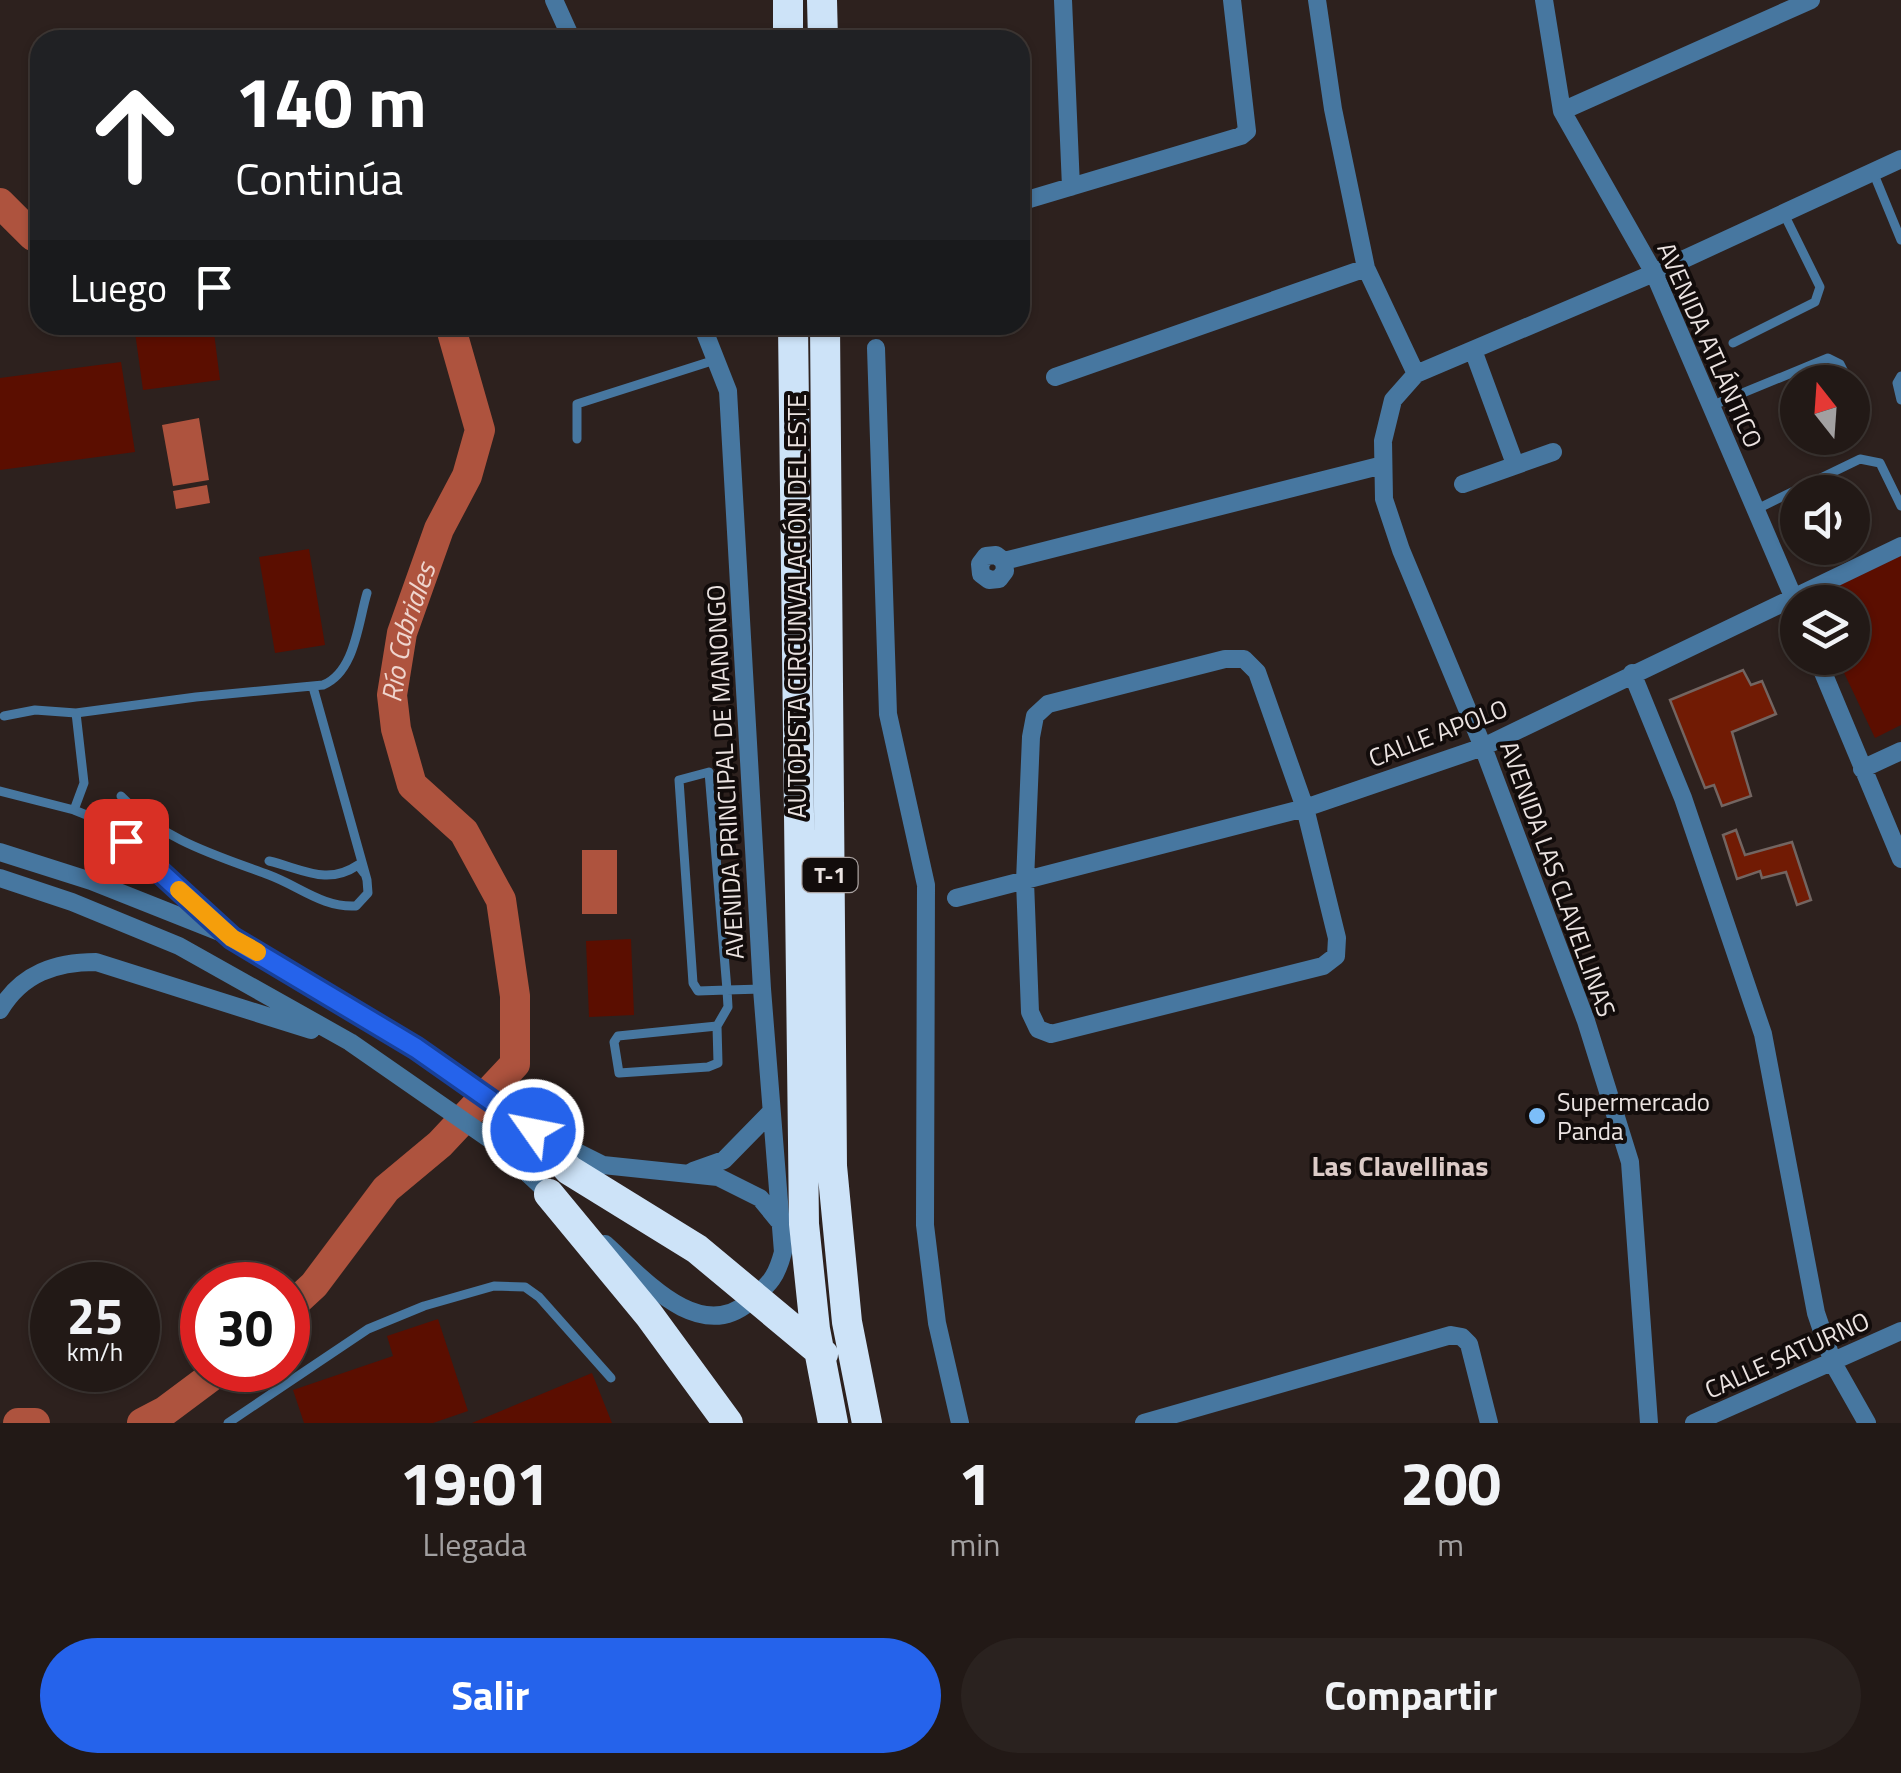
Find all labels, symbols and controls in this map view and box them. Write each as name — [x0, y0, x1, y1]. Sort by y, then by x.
text: 140 m — [235, 48, 427, 154]
icon: ahead — [70, 70, 200, 200]
text: Continúa — [235, 144, 403, 212]
street label: AVENIDA ATLÁNTICO — [1648, 236, 1772, 454]
text: Luego — [70, 259, 167, 317]
icon: arrive — [187, 260, 242, 315]
north arrow — [1780, 365, 1870, 455]
map controls — [1780, 365, 1870, 675]
street label: AUTOPISTA CIRCUNVALACIÓN DEL ESTE — [778, 394, 816, 818]
button: sound — [1780, 475, 1870, 565]
water label: Río Cabriales — [369, 555, 447, 705]
street label: AVENIDA PRINCIPAL DE MANONGO — [696, 584, 754, 960]
button: layers — [1780, 585, 1870, 675]
street label: CALLE APOLO — [1363, 689, 1513, 777]
street label: AVENIDA LAS CLAVELLINAS — [1490, 736, 1626, 1022]
pin — [84, 799, 169, 884]
icon: arrive — [99, 814, 154, 869]
road number: T-1 — [802, 858, 858, 892]
position arrow — [481, 1078, 585, 1182]
place label: Supermercado Panda — [1557, 1083, 1710, 1150]
marker: Supermercado Panda — [1526, 1105, 1548, 1127]
district label: Las Clavellinas — [1311, 1144, 1489, 1187]
speed limit sign: 30 — [180, 1262, 310, 1392]
text: 25 — [67, 1277, 123, 1353]
street label: CALLE SATURNO — [1698, 1302, 1876, 1408]
text: km/h — [67, 1333, 123, 1371]
text: 19:01 — [400, 1437, 550, 1528]
text: 1 — [958, 1437, 992, 1528]
text: 200 — [1400, 1437, 1501, 1528]
text: Llegada — [423, 1520, 527, 1568]
text: min — [949, 1520, 1000, 1568]
text: m — [1437, 1520, 1464, 1568]
button: Salir — [40, 1638, 941, 1753]
button: Compartir — [961, 1638, 1861, 1753]

